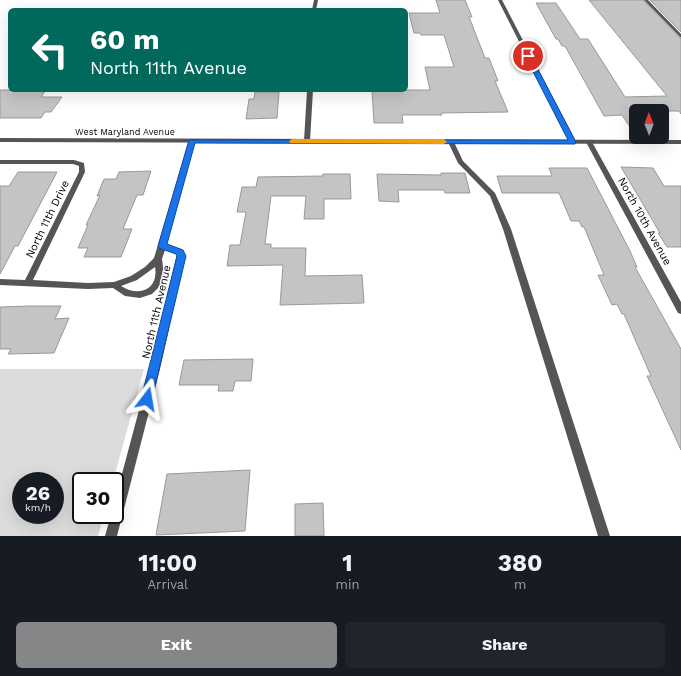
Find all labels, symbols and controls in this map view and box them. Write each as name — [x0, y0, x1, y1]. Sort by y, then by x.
text: 60 m — [90, 23, 160, 56]
icon: left — [24, 24, 76, 76]
pin — [511, 39, 545, 73]
icon: arrive — [517, 45, 539, 67]
text: North 11th Avenue — [90, 57, 247, 78]
north arrow — [629, 104, 669, 144]
map controls — [629, 104, 669, 144]
street label: West Maryland Avenue — [75, 127, 175, 137]
street label: North 10th Avenue — [615, 175, 674, 267]
street label: North 11th Drive — [23, 178, 72, 260]
street label: North 11th Avenue — [139, 264, 174, 360]
position arrow — [126, 378, 168, 420]
speed limit sign: 30 — [72, 472, 124, 524]
text: 26 — [26, 481, 50, 505]
text: km/h — [25, 502, 51, 513]
text: 11:00 — [138, 549, 197, 577]
text: 1 — [342, 549, 353, 577]
text: 380 — [498, 549, 543, 577]
text: Arrival — [148, 577, 188, 592]
text: min — [336, 577, 359, 592]
text: m — [514, 577, 526, 592]
button: Exit — [16, 622, 337, 668]
button: Share — [345, 622, 665, 668]

